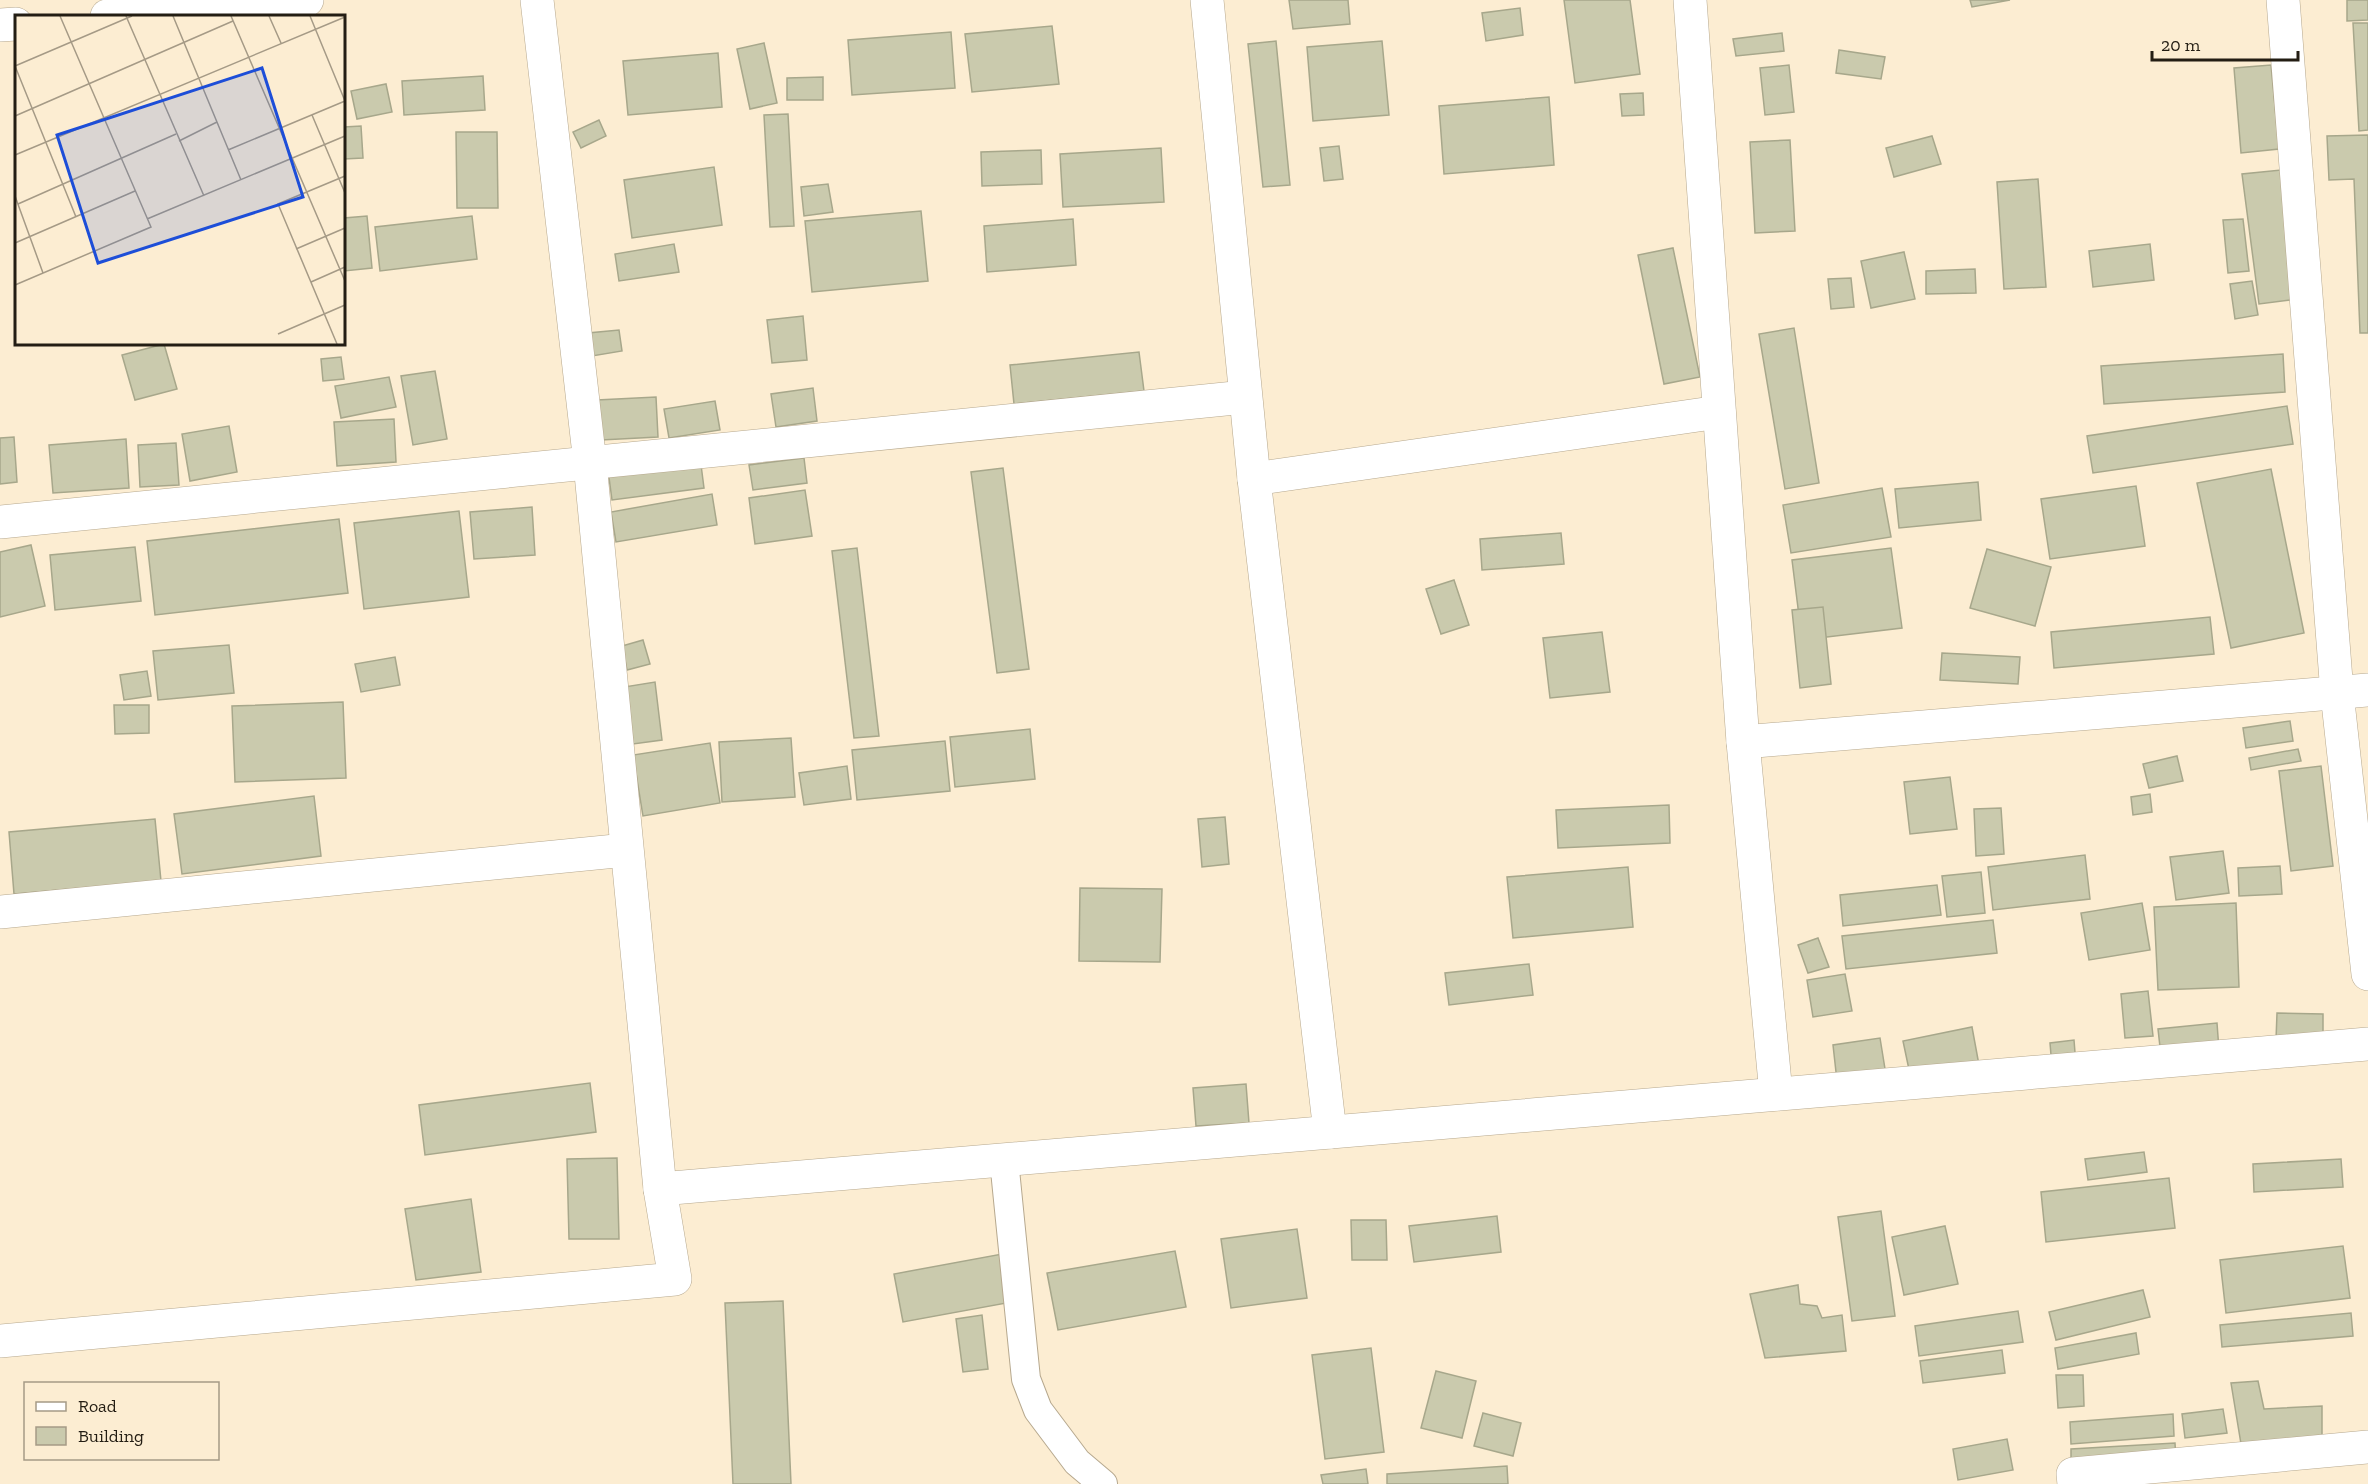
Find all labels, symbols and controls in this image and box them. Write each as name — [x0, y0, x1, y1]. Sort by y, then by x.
inset map — [15, 15, 345, 345]
scale bar — [2152, 24, 2298, 62]
text: 20 m — [2161, 34, 2201, 56]
legend — [24, 1382, 219, 1460]
text: Road — [78, 1395, 117, 1417]
text: Building — [78, 1425, 144, 1447]

